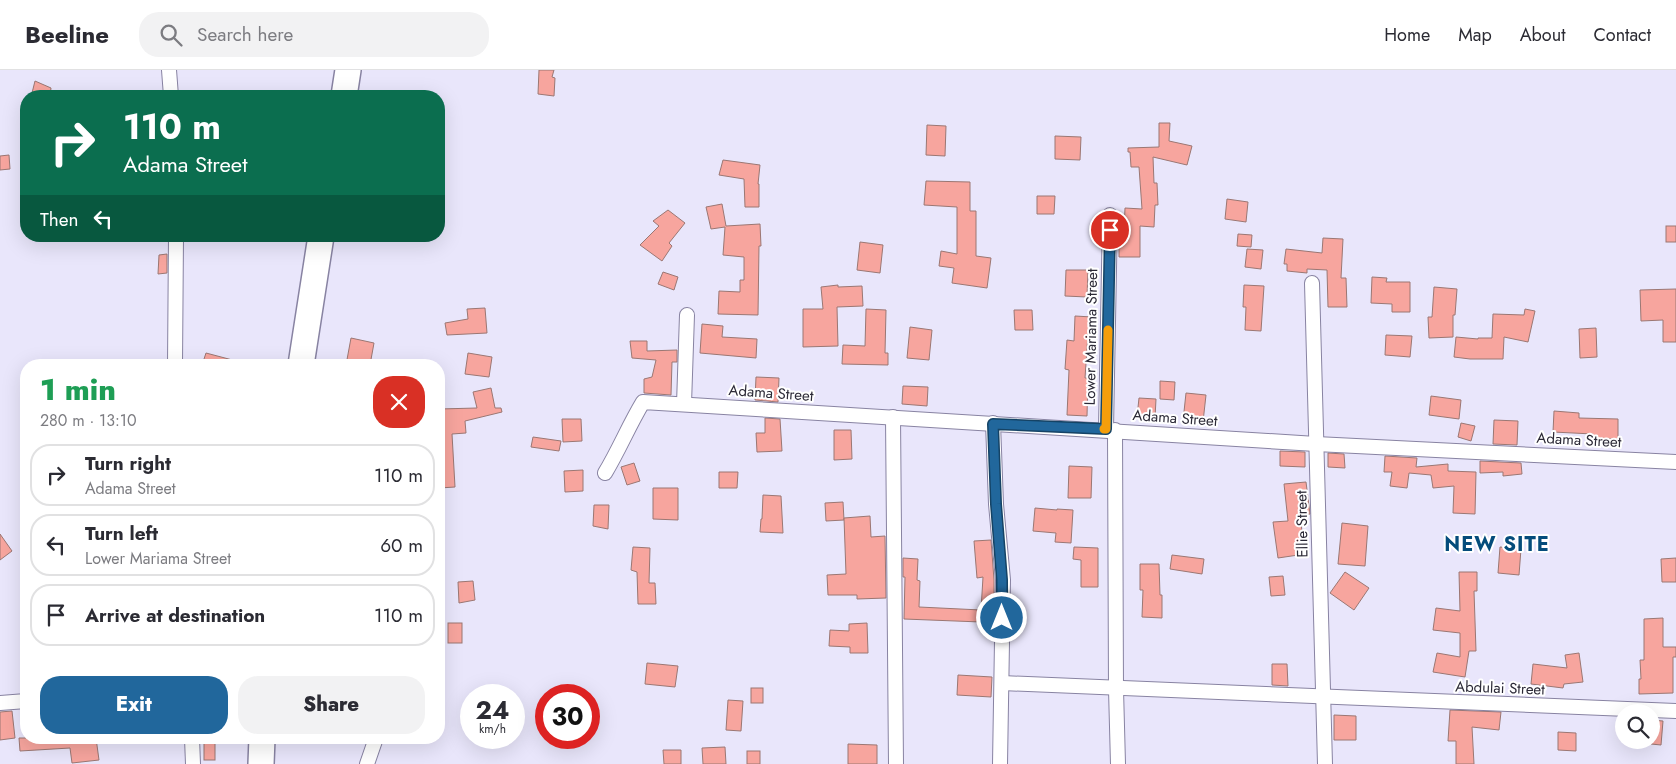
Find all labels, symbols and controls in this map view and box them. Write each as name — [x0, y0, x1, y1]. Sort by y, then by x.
search box — [139, 12, 489, 57]
text: Beeline — [25, 17, 109, 52]
icon: search — [157, 21, 185, 49]
text: Search here — [197, 21, 293, 48]
text: Home — [1384, 22, 1430, 48]
text: Map — [1458, 22, 1492, 48]
text: About — [1520, 22, 1565, 48]
text: Contact — [1593, 22, 1651, 48]
text: 110 m — [123, 102, 221, 152]
icon: right — [40, 110, 105, 175]
text: Adama Street — [123, 148, 247, 180]
icon: left — [89, 205, 117, 233]
text: Then — [40, 206, 79, 233]
pin — [1089, 209, 1131, 251]
icon: arrive — [1096, 216, 1124, 244]
street label: Lower Mariama Street — [1079, 268, 1103, 406]
text: 1 min — [40, 368, 116, 411]
button: close — [373, 376, 425, 428]
street label: Adama Street — [728, 379, 814, 407]
street label: Adama Street — [1132, 404, 1218, 432]
text: 280 m · 13:10 — [40, 409, 137, 432]
street label: Adama Street — [1536, 427, 1622, 453]
text: Turn right — [85, 450, 171, 477]
icon: right — [42, 461, 70, 489]
text: 110 m — [374, 462, 423, 489]
text: Adama Street — [85, 477, 176, 500]
street label: Ellie Street — [1290, 490, 1314, 558]
text: Turn left — [85, 520, 158, 547]
district label: NEW SITE — [1444, 530, 1550, 559]
icon: left — [42, 531, 70, 559]
text: 60 m — [380, 532, 423, 559]
text: Lower Mariama Street — [85, 547, 231, 570]
position arrow — [975, 591, 1027, 643]
icon: arrive — [42, 601, 70, 629]
text: Arrive at destination — [85, 602, 265, 629]
text: 110 m — [374, 602, 423, 629]
street label: Abdulai Street — [1455, 675, 1546, 701]
button: Exit — [40, 676, 228, 734]
button: Share — [238, 676, 425, 734]
speed limit sign: 30 — [535, 684, 600, 749]
text: 24 — [476, 692, 509, 728]
map controls — [1615, 704, 1660, 749]
button: search — [1615, 704, 1660, 749]
text: km/h — [479, 720, 506, 738]

